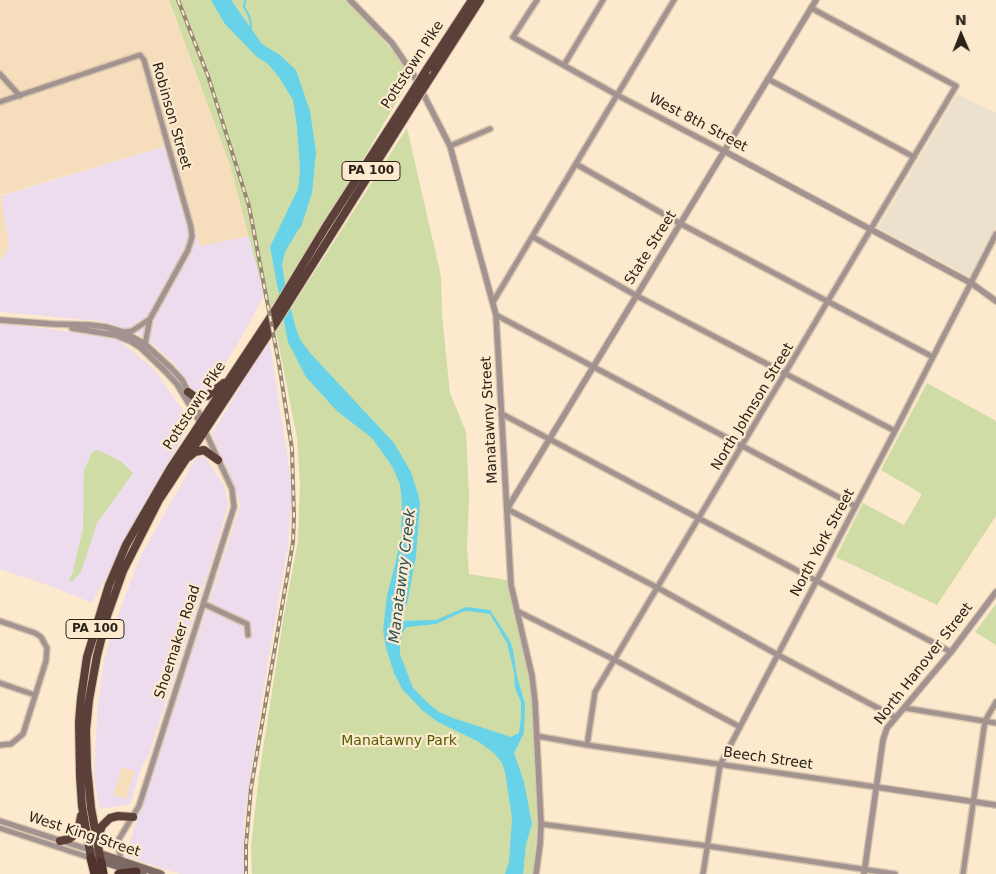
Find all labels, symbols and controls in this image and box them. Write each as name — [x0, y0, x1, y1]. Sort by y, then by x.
north arrow — [936, 10, 986, 60]
text: N — [955, 12, 967, 28]
street label: Pottstown Pike — [378, 18, 448, 112]
street label: Robinson Street — [148, 60, 194, 172]
street label: West 8th Street — [646, 90, 750, 156]
road number: PA 100 — [342, 162, 400, 180]
street label: State Street — [622, 208, 680, 288]
street label: North Johnson Street — [708, 340, 798, 474]
street label: Manatawny Street — [478, 356, 502, 484]
street label: Pottstown Pike — [160, 359, 230, 453]
street label: North York Street — [787, 486, 859, 600]
water label: Manatawny Creek — [386, 508, 420, 644]
street label: Shoemaker Road — [152, 583, 204, 701]
street label: North Hanover Street — [871, 600, 977, 728]
road number: PA 100 — [66, 620, 124, 638]
park label: Manatawny Park — [341, 733, 457, 749]
street label: Beech Street — [722, 744, 814, 774]
street label: West King Street — [26, 809, 142, 861]

